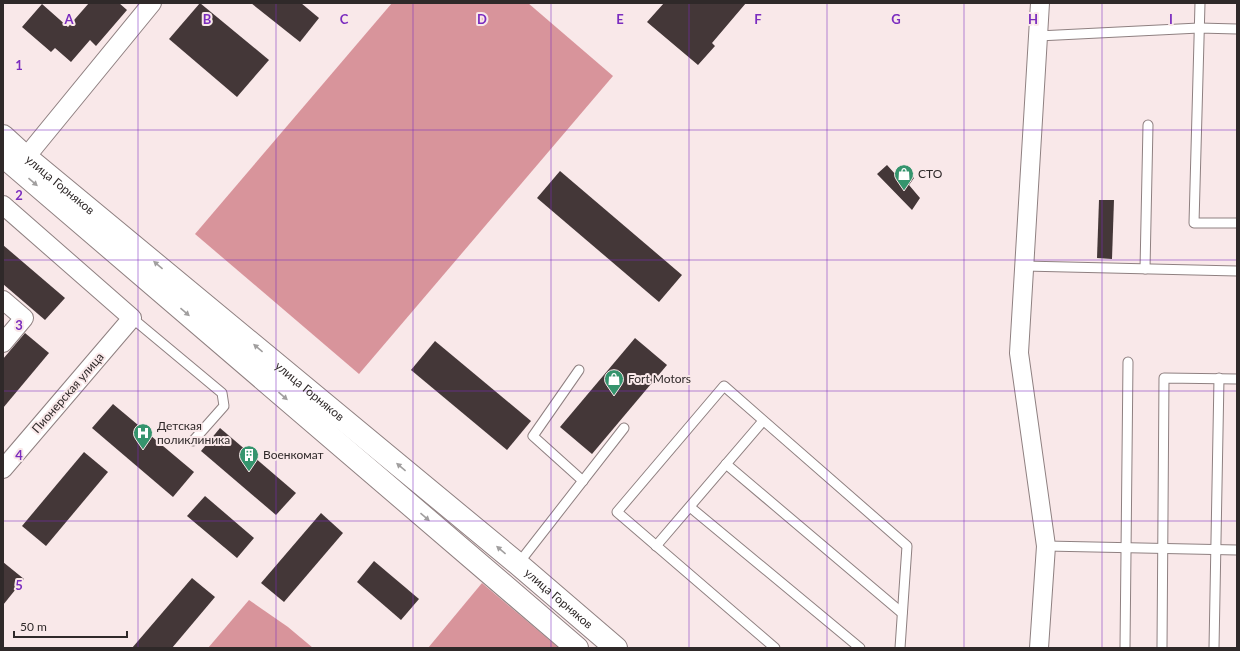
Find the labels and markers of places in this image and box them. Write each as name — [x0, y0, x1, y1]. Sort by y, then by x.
shop icon: СТО — [893, 163, 915, 191]
place label: СТО — [918, 166, 943, 181]
shop icon: Fort Motors — [603, 368, 625, 396]
place label: Fort Motors — [628, 371, 691, 386]
place label: Детская поликлиника — [157, 418, 230, 447]
hospital icon: Детская поликлиника — [132, 422, 154, 450]
building icon: Военкомат — [238, 444, 260, 472]
place label: Военкомат — [263, 447, 324, 462]

